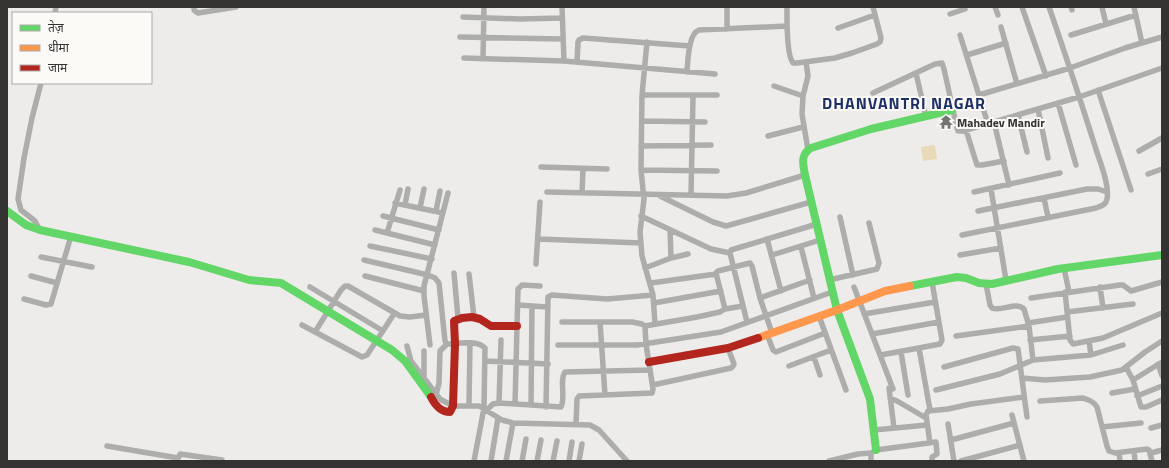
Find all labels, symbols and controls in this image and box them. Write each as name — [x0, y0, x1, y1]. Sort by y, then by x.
legend — [12, 12, 152, 84]
text: तेज़ — [48, 18, 65, 37]
text: धीमा — [48, 38, 70, 57]
text: जाम — [48, 58, 68, 77]
district label: DHANVANTRI NAGAR — [822, 91, 986, 115]
place label: Mahadev Mandir — [957, 113, 1045, 132]
temple icon: Mahadev Mandir — [938, 114, 954, 130]

